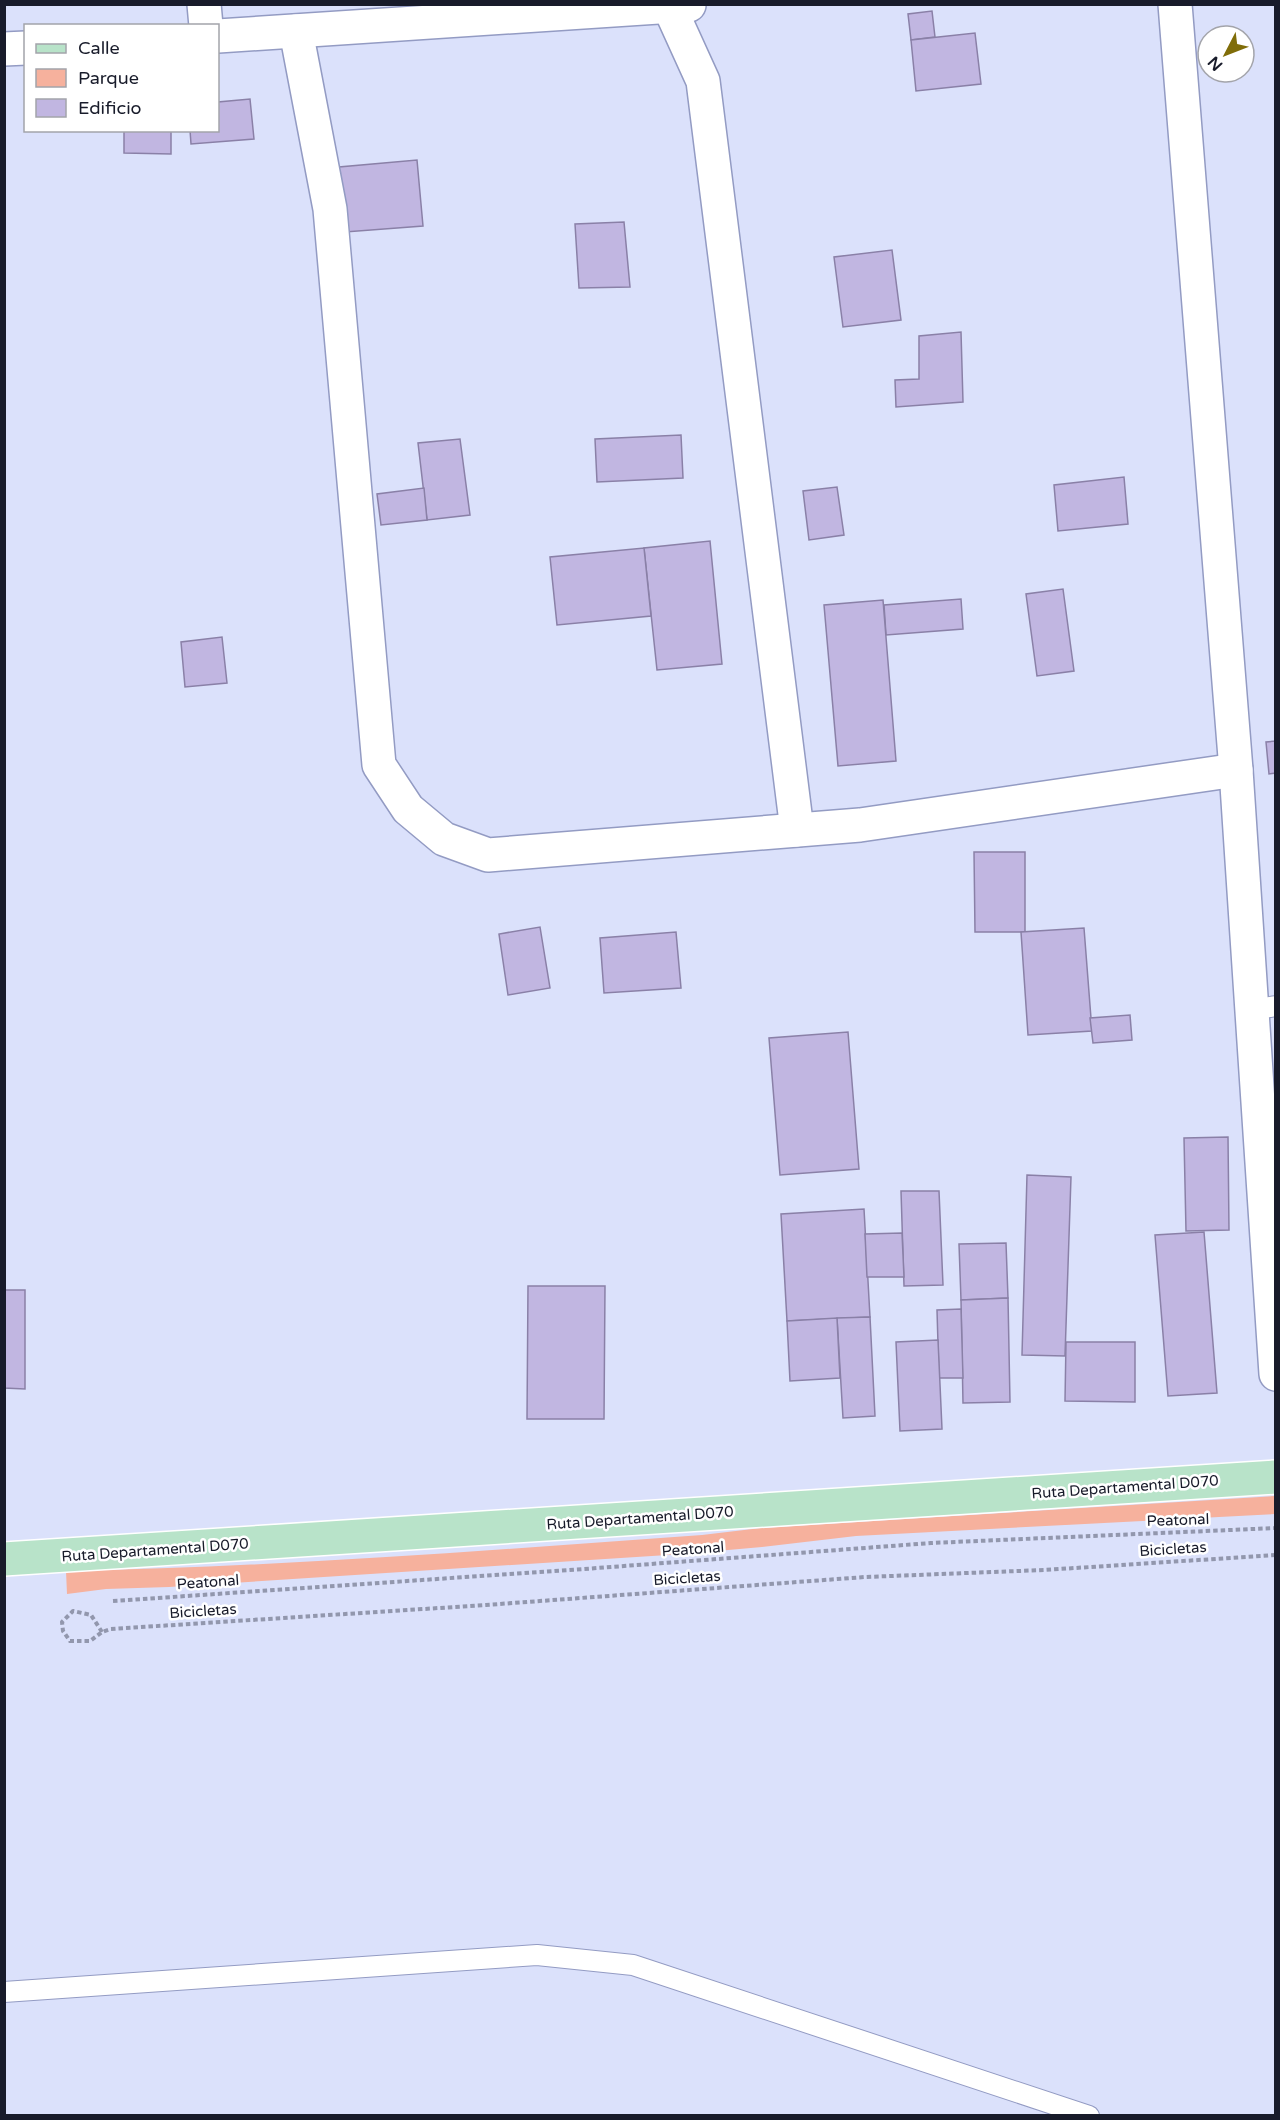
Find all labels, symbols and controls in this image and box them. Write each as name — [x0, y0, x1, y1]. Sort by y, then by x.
legend — [24, 24, 219, 132]
north arrow — [1196, 24, 1256, 84]
text: Calle — [78, 37, 120, 59]
text: N — [1204, 52, 1227, 75]
text: Parque — [78, 67, 139, 89]
text: Edificio — [78, 97, 142, 119]
street label: Ruta Departamental D070 — [1031, 1471, 1219, 1503]
street label: Ruta Departamental D070 — [546, 1502, 734, 1534]
street label: Peatonal — [1146, 1510, 1210, 1530]
street label: Ruta Departamental D070 — [61, 1534, 249, 1566]
street label: Peatonal — [661, 1538, 725, 1560]
street label: Bicicletas — [1139, 1538, 1207, 1560]
street label: Bicicletas — [653, 1567, 721, 1589]
street label: Peatonal — [176, 1571, 240, 1593]
street label: Bicicletas — [169, 1600, 237, 1622]

